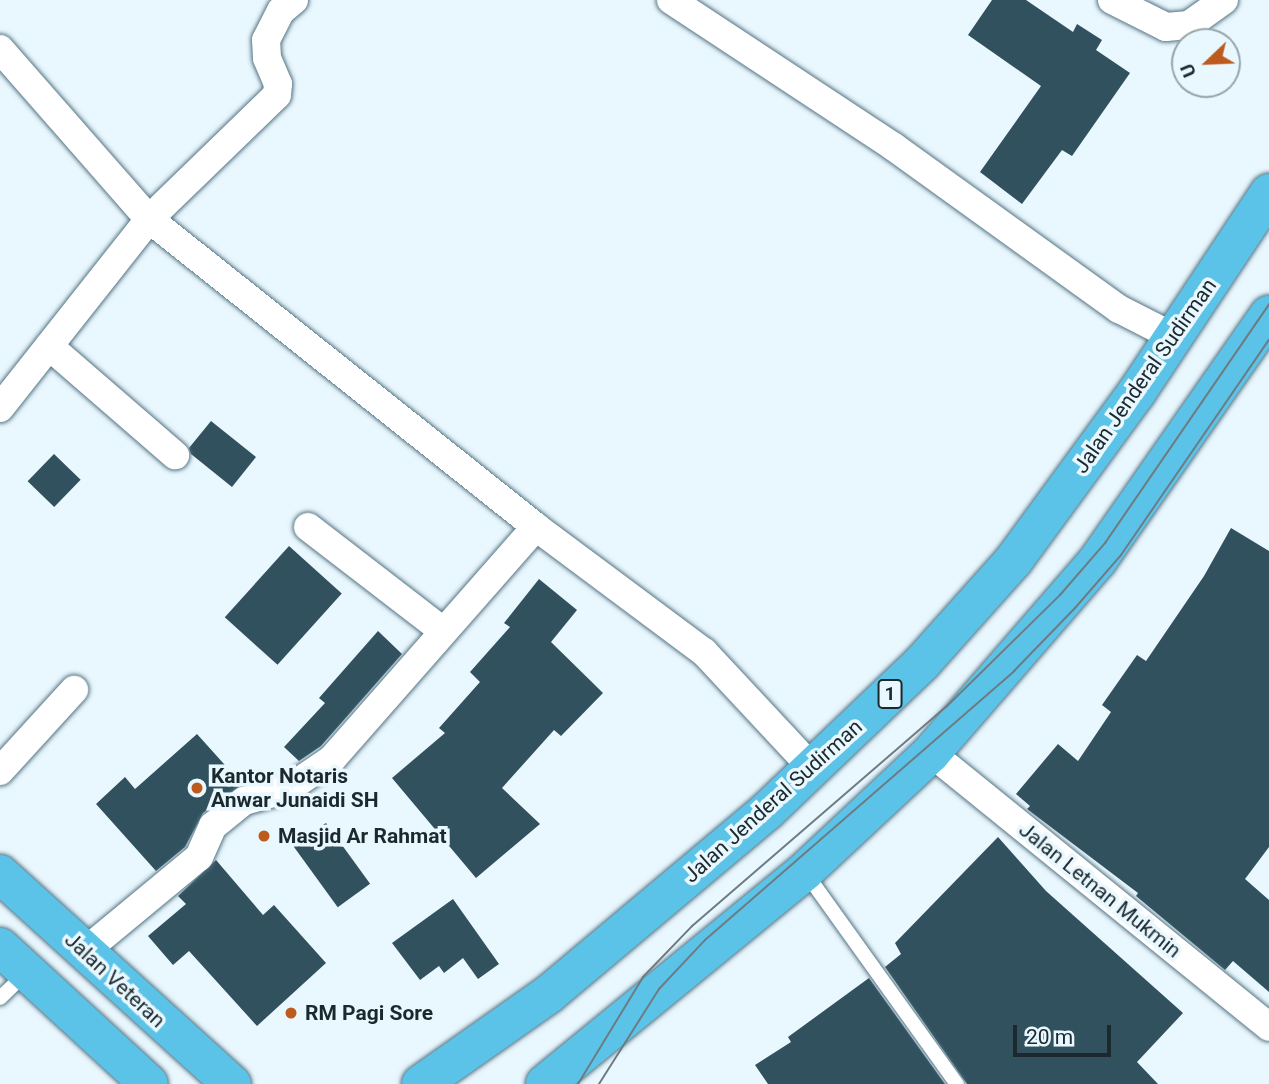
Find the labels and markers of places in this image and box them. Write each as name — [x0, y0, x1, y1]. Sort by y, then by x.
place label: Kantor Notaris Anwar Junaidi SH — [211, 763, 379, 813]
marker: Kantor Notaris Anwar Junaidi SH — [189, 780, 205, 796]
place label: Masjid Ar Rahmat — [278, 823, 446, 849]
marker: Masjid Ar Rahmat — [256, 828, 272, 844]
place label: RM Pagi Sore — [305, 1000, 433, 1026]
marker: RM Pagi Sore — [283, 1005, 299, 1021]

